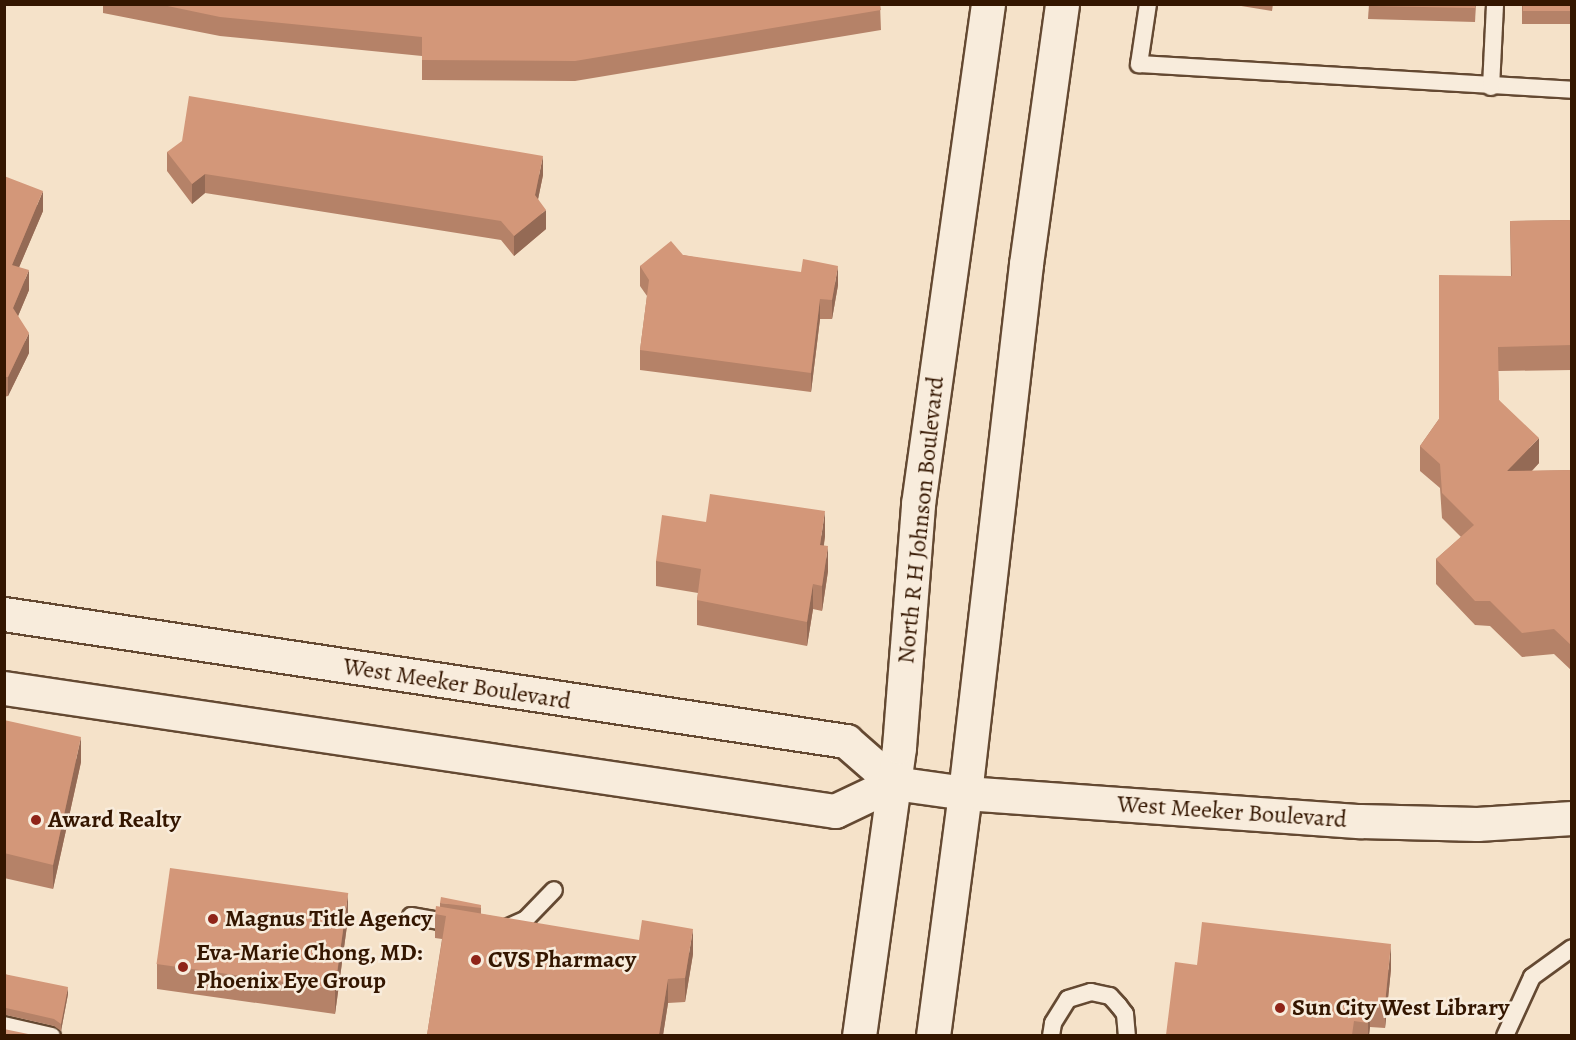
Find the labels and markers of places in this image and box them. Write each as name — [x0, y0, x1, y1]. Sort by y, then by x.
place label: Award Realty — [48, 806, 181, 834]
marker: Award Realty — [29, 813, 43, 827]
place label: Magnus Title Agency — [225, 905, 432, 933]
marker: Magnus Title Agency — [206, 912, 220, 926]
place label: Eva-Marie Chong, MD: Phoenix Eye Group — [196, 939, 423, 995]
place label: CVS Pharmacy — [488, 946, 636, 974]
marker: CVS Pharmacy — [469, 953, 483, 967]
marker: Eva-Marie Chong, MD: Phoenix Eye Group — [174, 958, 192, 976]
place label: Sun City West Library — [1292, 994, 1509, 1022]
marker: Sun City West Library — [1273, 1001, 1287, 1015]

